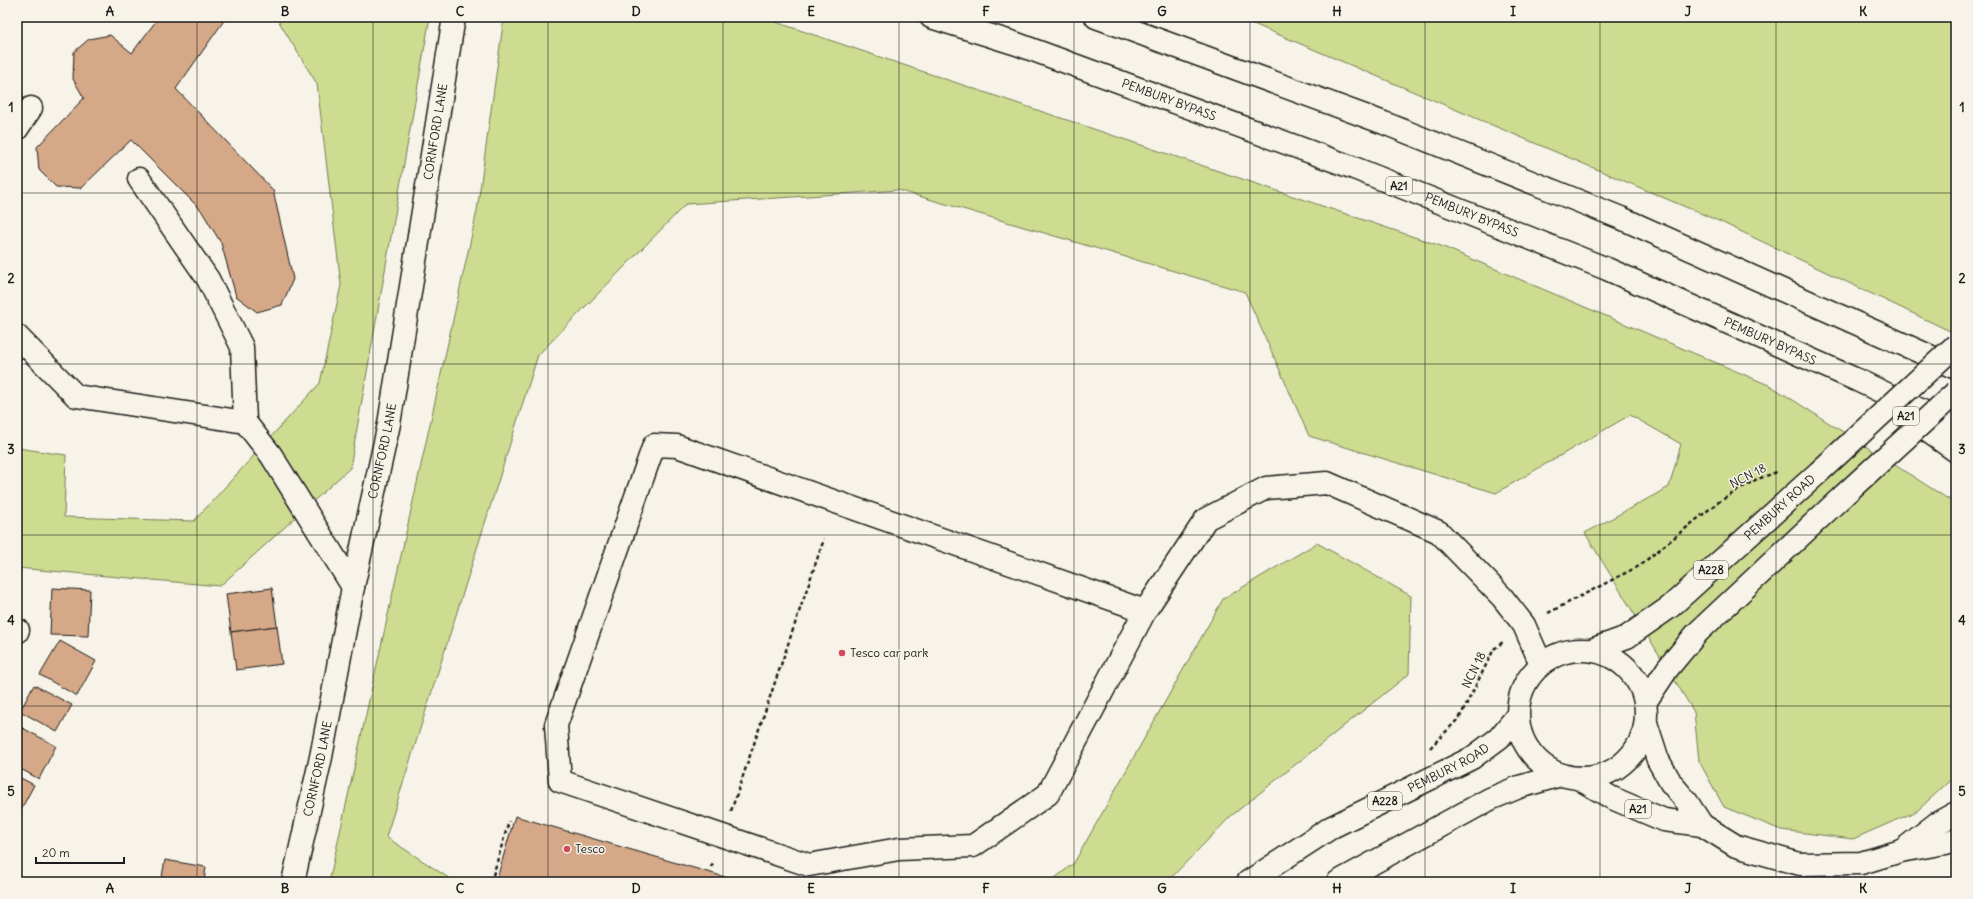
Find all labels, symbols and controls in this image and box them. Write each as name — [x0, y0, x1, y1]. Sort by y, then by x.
text: A — [106, 3, 115, 20]
text: B — [281, 3, 290, 20]
text: C — [456, 3, 465, 20]
text: D — [631, 3, 641, 20]
text: E — [807, 3, 815, 20]
text: F — [982, 3, 990, 20]
text: G — [1157, 3, 1167, 20]
text: H — [1332, 3, 1342, 20]
text: I — [1510, 3, 1516, 20]
text: J — [1685, 3, 1692, 20]
text: K — [1859, 3, 1868, 20]
street label: PEMBURY BYPASS — [1120, 75, 1219, 124]
street label: CORNFORD LANE — [420, 82, 450, 181]
text: 1 — [8, 99, 14, 116]
text: 1 — [1959, 99, 1965, 116]
road number: A21 — [1386, 177, 1412, 195]
street label: PEMBURY BYPASS — [1423, 189, 1521, 240]
text: 2 — [7, 270, 15, 287]
text: 2 — [1958, 270, 1966, 287]
street label: PEMBURY BYPASS — [1722, 314, 1819, 368]
street label: CORNFORD LANE — [365, 402, 399, 500]
road number: A21 — [1893, 407, 1919, 425]
text: 3 — [7, 441, 15, 458]
text: 3 — [1958, 441, 1966, 458]
street label: NCN 18 — [1727, 460, 1769, 491]
street label: PEMBURY ROAD — [1741, 471, 1818, 543]
road number: A228 — [1694, 561, 1728, 579]
text: 4 — [7, 612, 15, 629]
text: 4 — [1958, 612, 1966, 629]
place label: Tesco car park — [850, 645, 928, 660]
marker: Tesco car park — [837, 648, 847, 658]
street label: NCN 18 — [1458, 649, 1489, 691]
street label: CORNFORD LANE — [300, 719, 335, 818]
street label: PEMBURY ROAD — [1405, 740, 1492, 796]
text: 5 — [7, 783, 15, 800]
text: 5 — [1958, 783, 1966, 800]
road number: A228 — [1368, 792, 1402, 810]
road number: A21 — [1625, 800, 1651, 818]
scale bar — [36, 839, 124, 865]
place label: Tesco — [575, 841, 605, 856]
marker: Tesco — [562, 844, 572, 854]
text: 20 m — [42, 845, 70, 860]
text: A — [106, 880, 115, 897]
text: B — [281, 880, 290, 897]
text: C — [456, 880, 465, 897]
text: D — [631, 880, 641, 897]
text: E — [807, 880, 815, 897]
text: F — [982, 880, 990, 897]
text: G — [1157, 880, 1167, 897]
text: H — [1332, 880, 1342, 897]
text: I — [1510, 880, 1516, 897]
text: J — [1685, 880, 1692, 897]
text: K — [1859, 880, 1868, 897]

